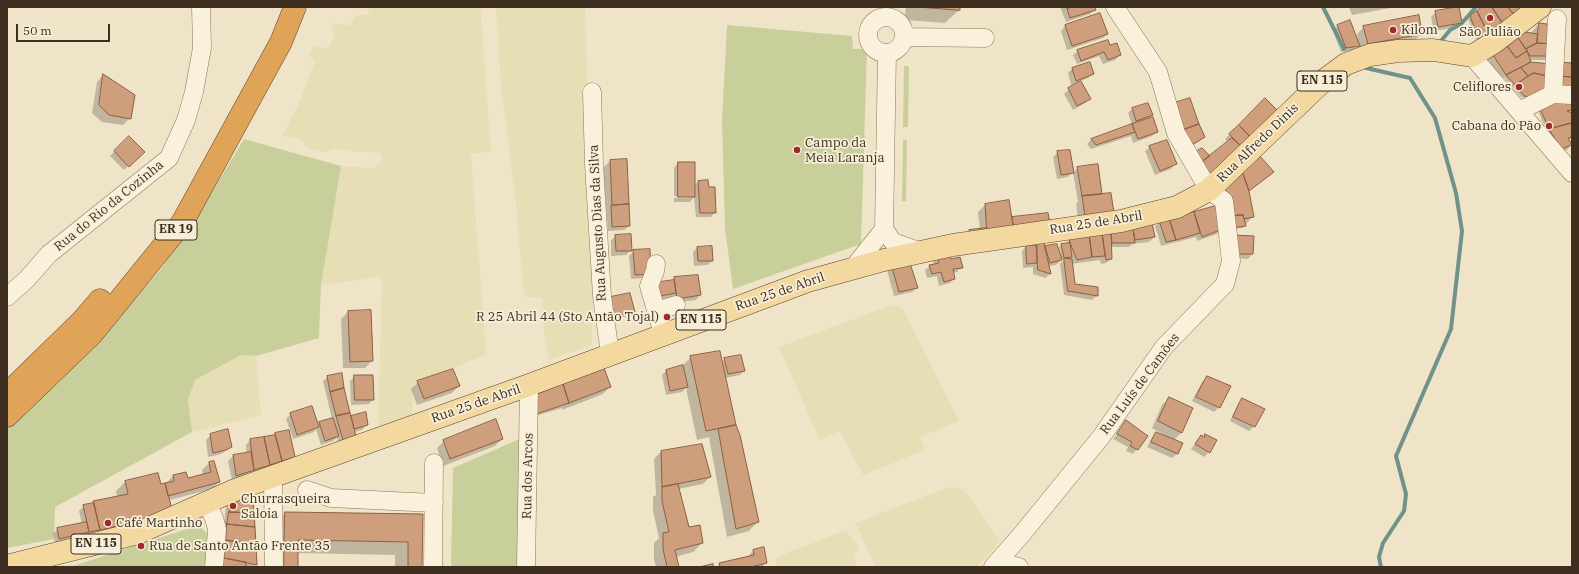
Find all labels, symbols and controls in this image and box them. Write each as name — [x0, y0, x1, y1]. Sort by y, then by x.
marker: São Julião — [1485, 13, 1495, 23]
scale bar — [18, 16, 112, 42]
place label: Kilom — [1401, 22, 1438, 38]
text: 50 m — [23, 23, 52, 38]
place label: São Julião — [1459, 24, 1521, 40]
marker: Kilom — [1388, 25, 1398, 35]
road number: EN 115 — [1297, 71, 1347, 91]
place label: Celiflores — [1453, 79, 1511, 95]
marker: Celiflores — [1514, 82, 1524, 92]
street label: Rua Alfredo Dinis — [1214, 100, 1302, 186]
place label: Cabana do Pão — [1452, 118, 1541, 134]
marker: Cabana do Pão — [1544, 121, 1554, 131]
place label: Campo da Meia Laranja — [805, 135, 885, 166]
street label: Rua Augusto Dias da Silva — [586, 144, 610, 302]
marker: Campo da Meia Laranja — [792, 145, 802, 155]
street label: Rua do Rio da Cozinha — [51, 157, 167, 255]
street label: Rua 25 de Abril — [1048, 208, 1144, 238]
road number: ER 19 — [155, 220, 197, 240]
street label: Rua 25 de Abril — [733, 269, 827, 315]
place label: R 25 Abril 44 (Sto Antão Tojal) — [476, 309, 659, 325]
road number: EN 115 — [676, 310, 726, 330]
marker: R 25 Abril 44 (Sto Antão Tojal) — [662, 312, 672, 322]
street label: Rua Luís de Camões — [1097, 330, 1183, 438]
street label: Rua 25 de Abril — [429, 381, 523, 427]
street label: Rua dos Arcos — [519, 433, 537, 519]
place label: Churrasqueira Saloia — [241, 491, 330, 522]
marker: Churrasqueira Saloia — [228, 501, 238, 511]
place label: Café Martinho — [116, 515, 202, 531]
marker: Café Martinho — [103, 518, 113, 528]
road number: EN 115 — [71, 534, 121, 554]
place label: Rua de Santo Antão Frente 35 — [149, 538, 330, 554]
marker: Rua de Santo Antão Frente 35 — [136, 541, 146, 551]

